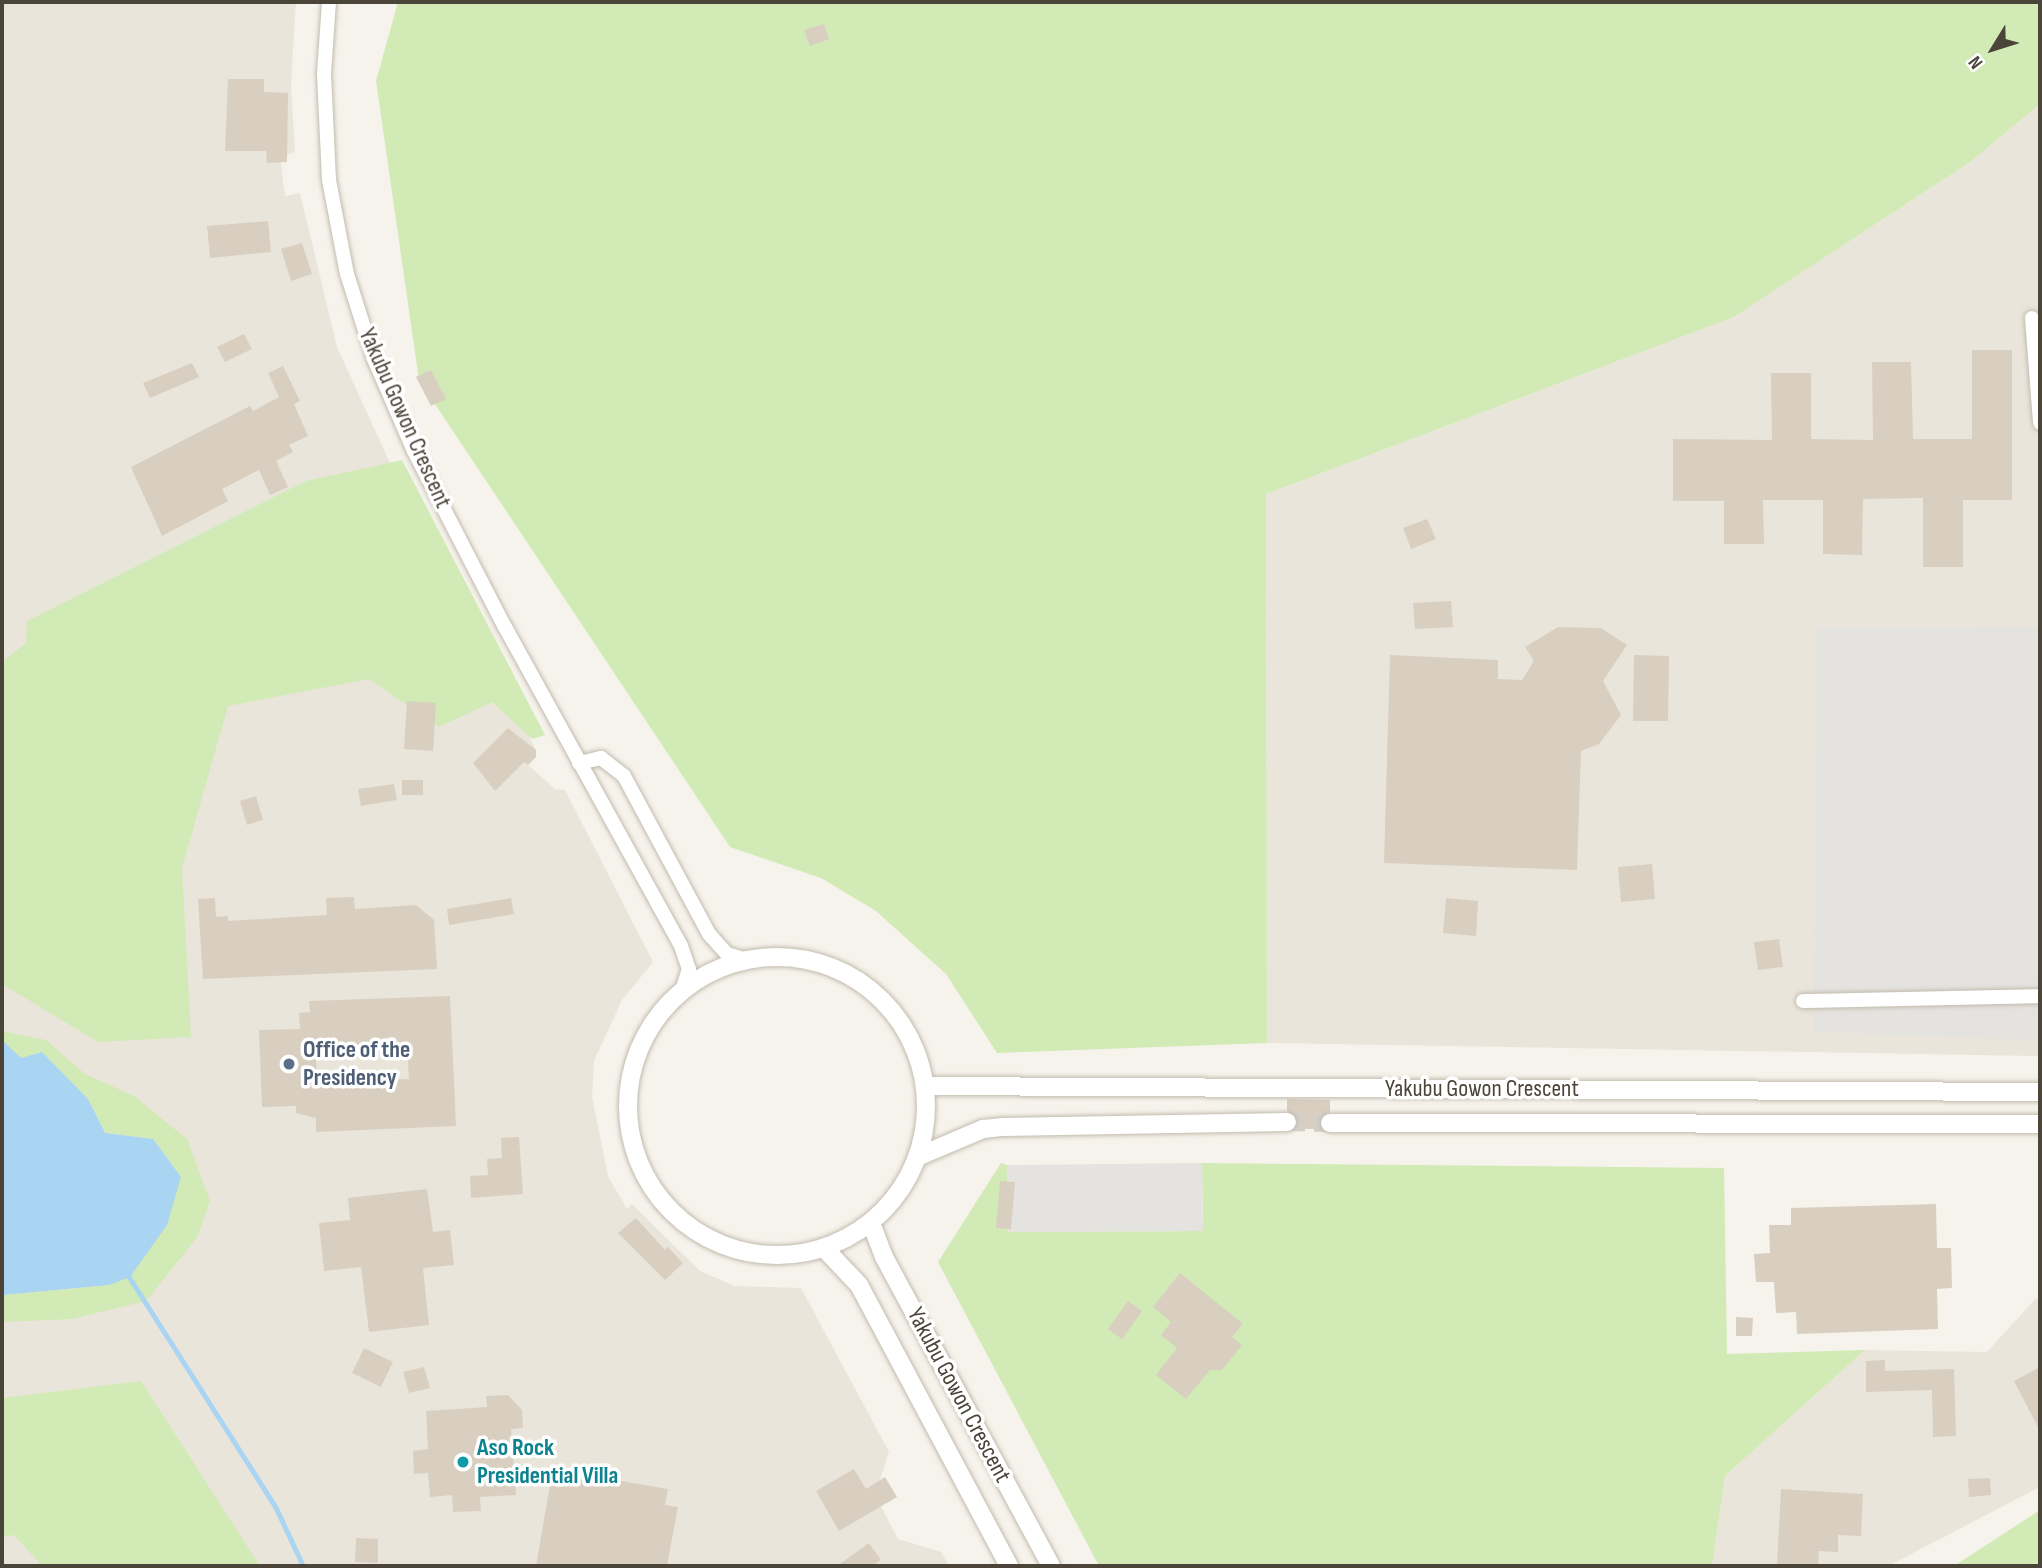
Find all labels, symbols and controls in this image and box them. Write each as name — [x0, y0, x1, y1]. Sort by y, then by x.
north arrow — [1958, 14, 2028, 84]
text: N — [1964, 51, 1988, 73]
street label: Yakubu Gowon Crescent — [352, 324, 458, 512]
place label: Office of the Presidency — [303, 1036, 410, 1092]
marker: Office of the Presidency — [281, 1056, 297, 1072]
street label: Yakubu Gowon Crescent — [1385, 1075, 1579, 1103]
street label: Yakubu Gowon Crescent — [901, 1303, 1017, 1487]
place label: Aso Rock Presidential Villa — [477, 1434, 618, 1490]
marker: Aso Rock Presidential Villa — [455, 1454, 471, 1470]

